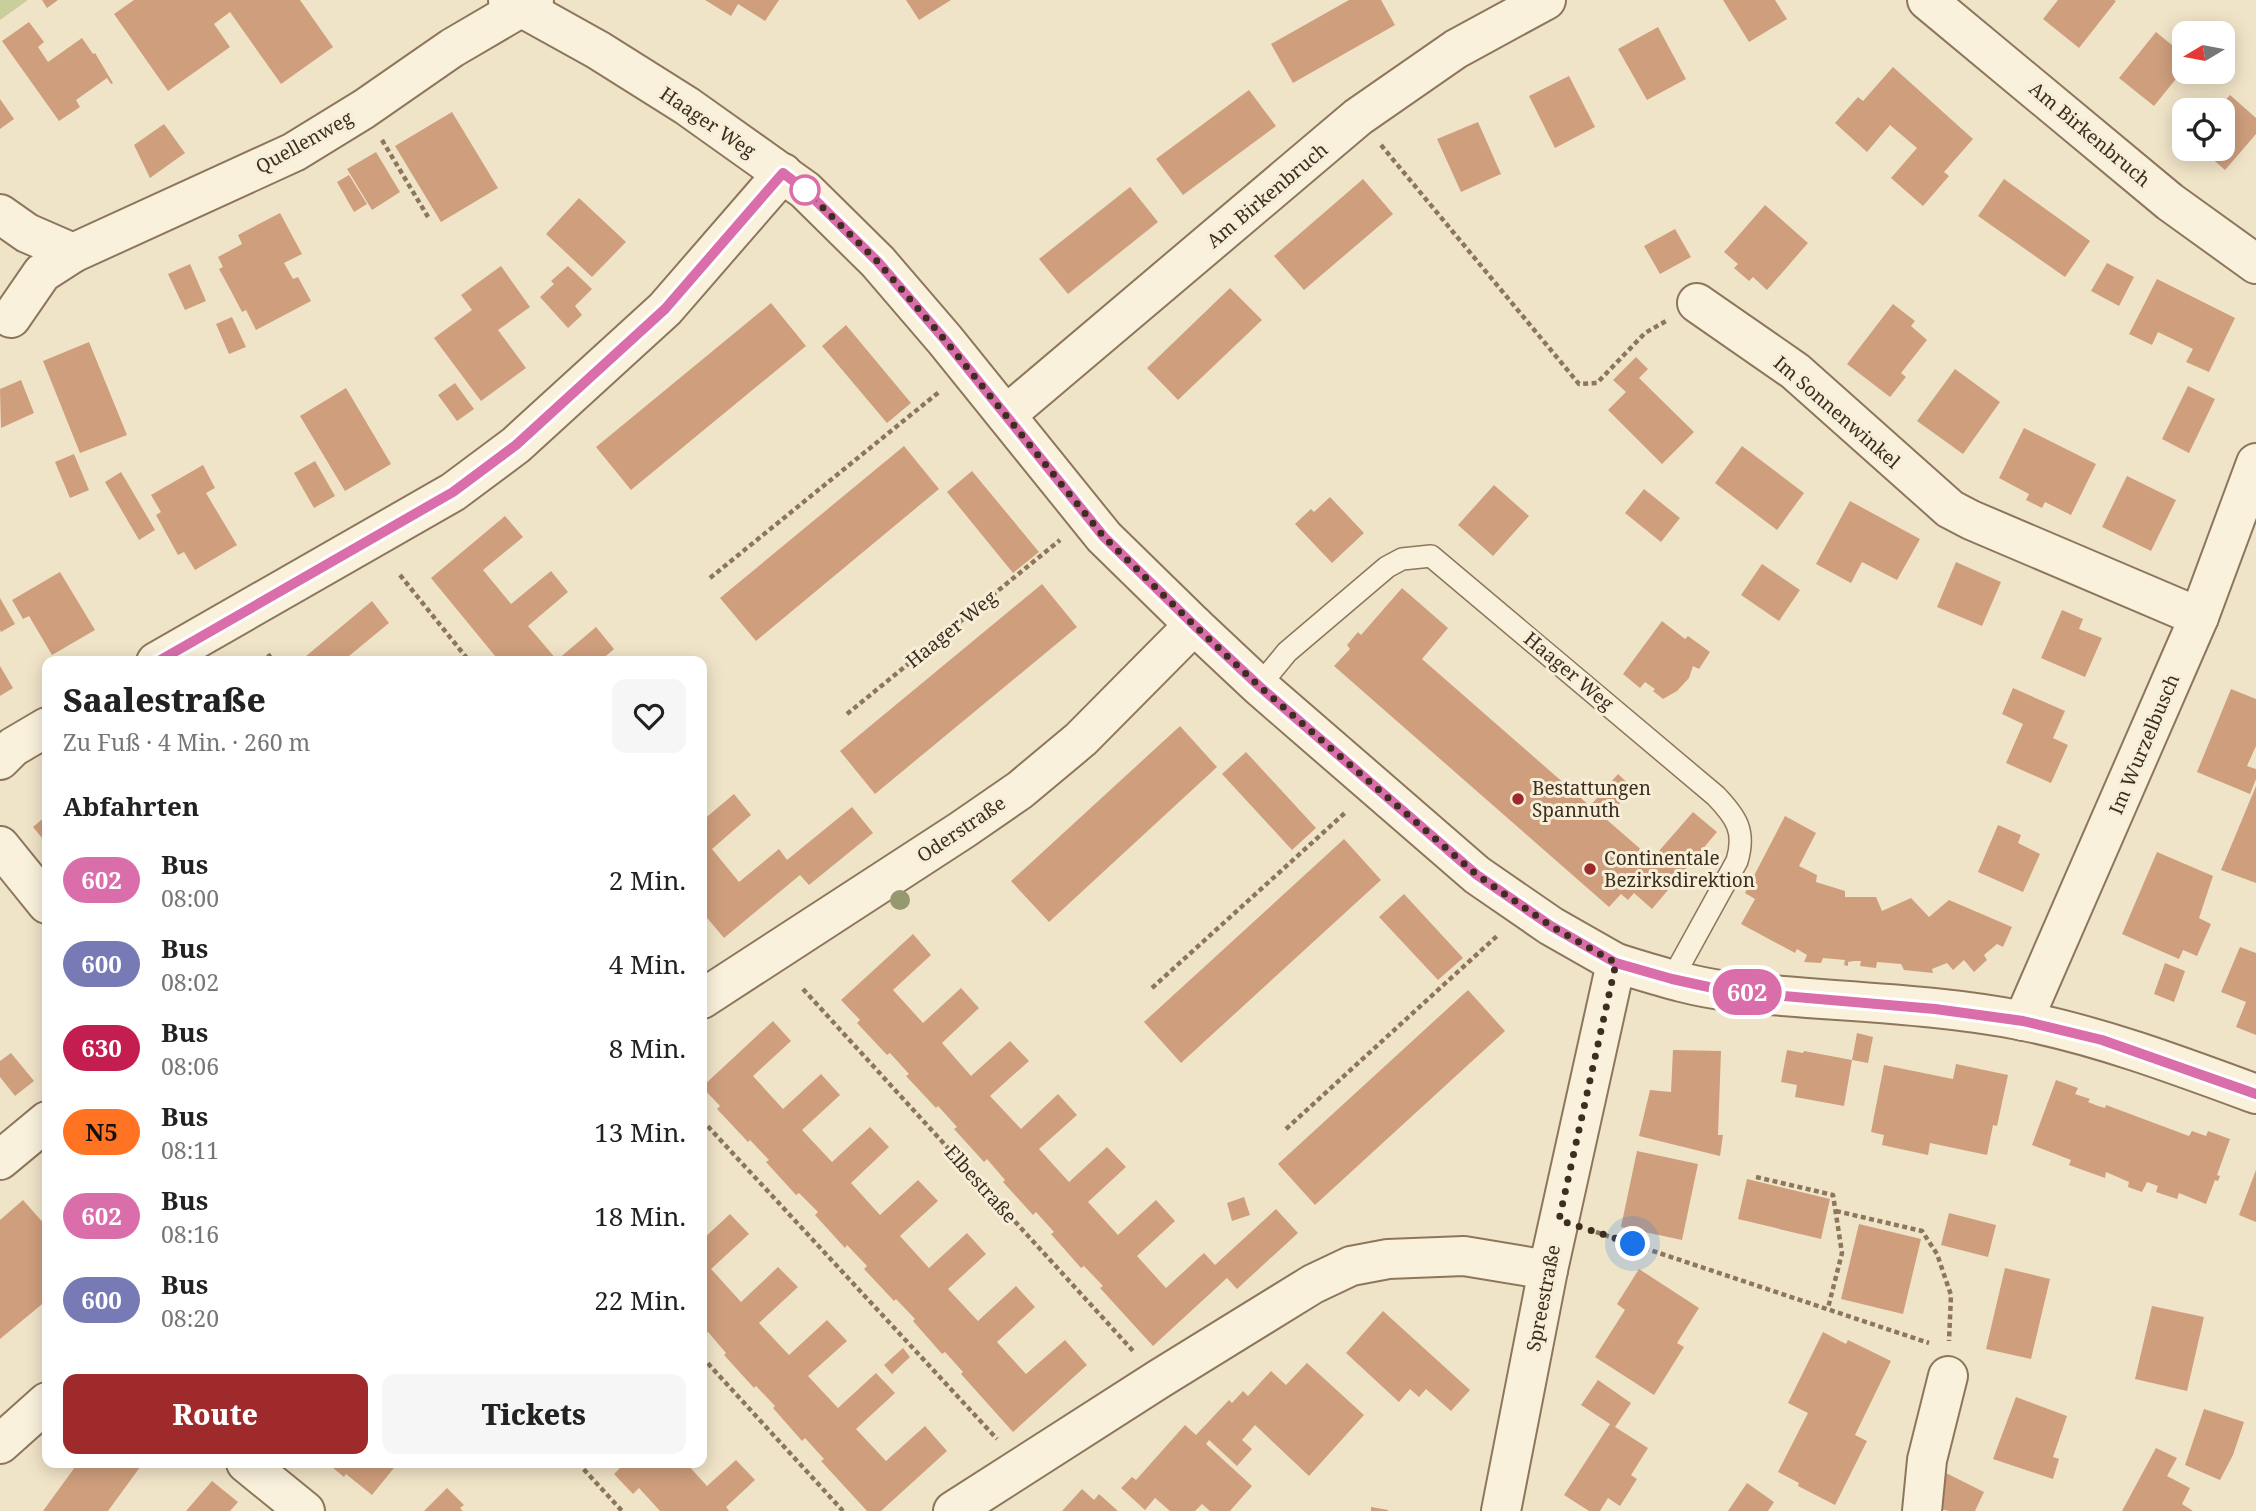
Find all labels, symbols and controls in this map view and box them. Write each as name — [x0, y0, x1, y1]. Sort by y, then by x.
north arrow — [2172, 21, 2235, 84]
map controls — [2172, 21, 2235, 161]
street label: Am Birkenbruch — [2024, 76, 2156, 192]
street label: Haager Weg — [655, 80, 761, 164]
button: locate — [2172, 98, 2235, 161]
street label: Quellenweg — [251, 105, 357, 179]
street label: Am Birkenbruch — [1201, 137, 1333, 253]
unlabelled marker — [790, 175, 820, 205]
street label: Im Sonnenwinkel — [1768, 350, 1906, 474]
street label: Haager Weg — [900, 584, 1002, 674]
street label: Haager Weg — [1519, 626, 1619, 716]
street label: Im Wurzelbusch — [2103, 670, 2185, 818]
text: Saalestraße — [63, 677, 266, 722]
button: heart — [612, 679, 686, 753]
text: Zu Fuß · 4 Min. · 260 m — [63, 726, 310, 758]
place label: Bestattungen Spannuth — [1532, 775, 1651, 823]
text: Abfahrten — [63, 788, 199, 824]
street label: Oderstraße — [912, 790, 1010, 868]
marker: Bestattungen Spannuth — [1510, 791, 1526, 807]
place label: Continentale Bezirksdirektion — [1604, 845, 1755, 893]
text: Bus — [161, 846, 208, 882]
marker: Continentale Bezirksdirektion — [1582, 861, 1598, 877]
text: 2 Min. — [609, 862, 686, 898]
text: 602 — [81, 863, 122, 896]
text: 08:00 — [161, 882, 219, 914]
text: Bus — [161, 930, 208, 966]
text: 4 Min. — [609, 946, 686, 982]
text: 600 — [81, 947, 122, 980]
text: 08:02 — [161, 966, 219, 998]
line badge: 602 — [1707, 969, 1787, 1015]
text: 602 — [1727, 975, 1767, 1008]
text: Bus — [161, 1014, 208, 1050]
text: 8 Min. — [609, 1030, 686, 1066]
text: 630 — [81, 1031, 122, 1064]
text: 08:06 — [161, 1050, 219, 1082]
text: Bus — [161, 1098, 208, 1134]
text: 13 Min. — [594, 1114, 686, 1150]
text: N5 — [85, 1115, 118, 1148]
text: 08:11 — [161, 1134, 219, 1166]
street label: Elbestraße — [939, 1139, 1023, 1229]
text: Bus — [161, 1182, 208, 1218]
text: 18 Min. — [594, 1198, 686, 1234]
text: 602 — [81, 1199, 122, 1232]
text: 08:16 — [161, 1218, 219, 1250]
your location — [1615, 1226, 1650, 1261]
street label: Spreestraße — [1520, 1242, 1566, 1354]
text: Bus — [161, 1266, 208, 1302]
text: 22 Min. — [594, 1282, 686, 1318]
text: 600 — [81, 1283, 122, 1316]
text: 08:20 — [161, 1302, 219, 1334]
button: Route — [63, 1374, 368, 1454]
button: Tickets — [382, 1374, 686, 1454]

